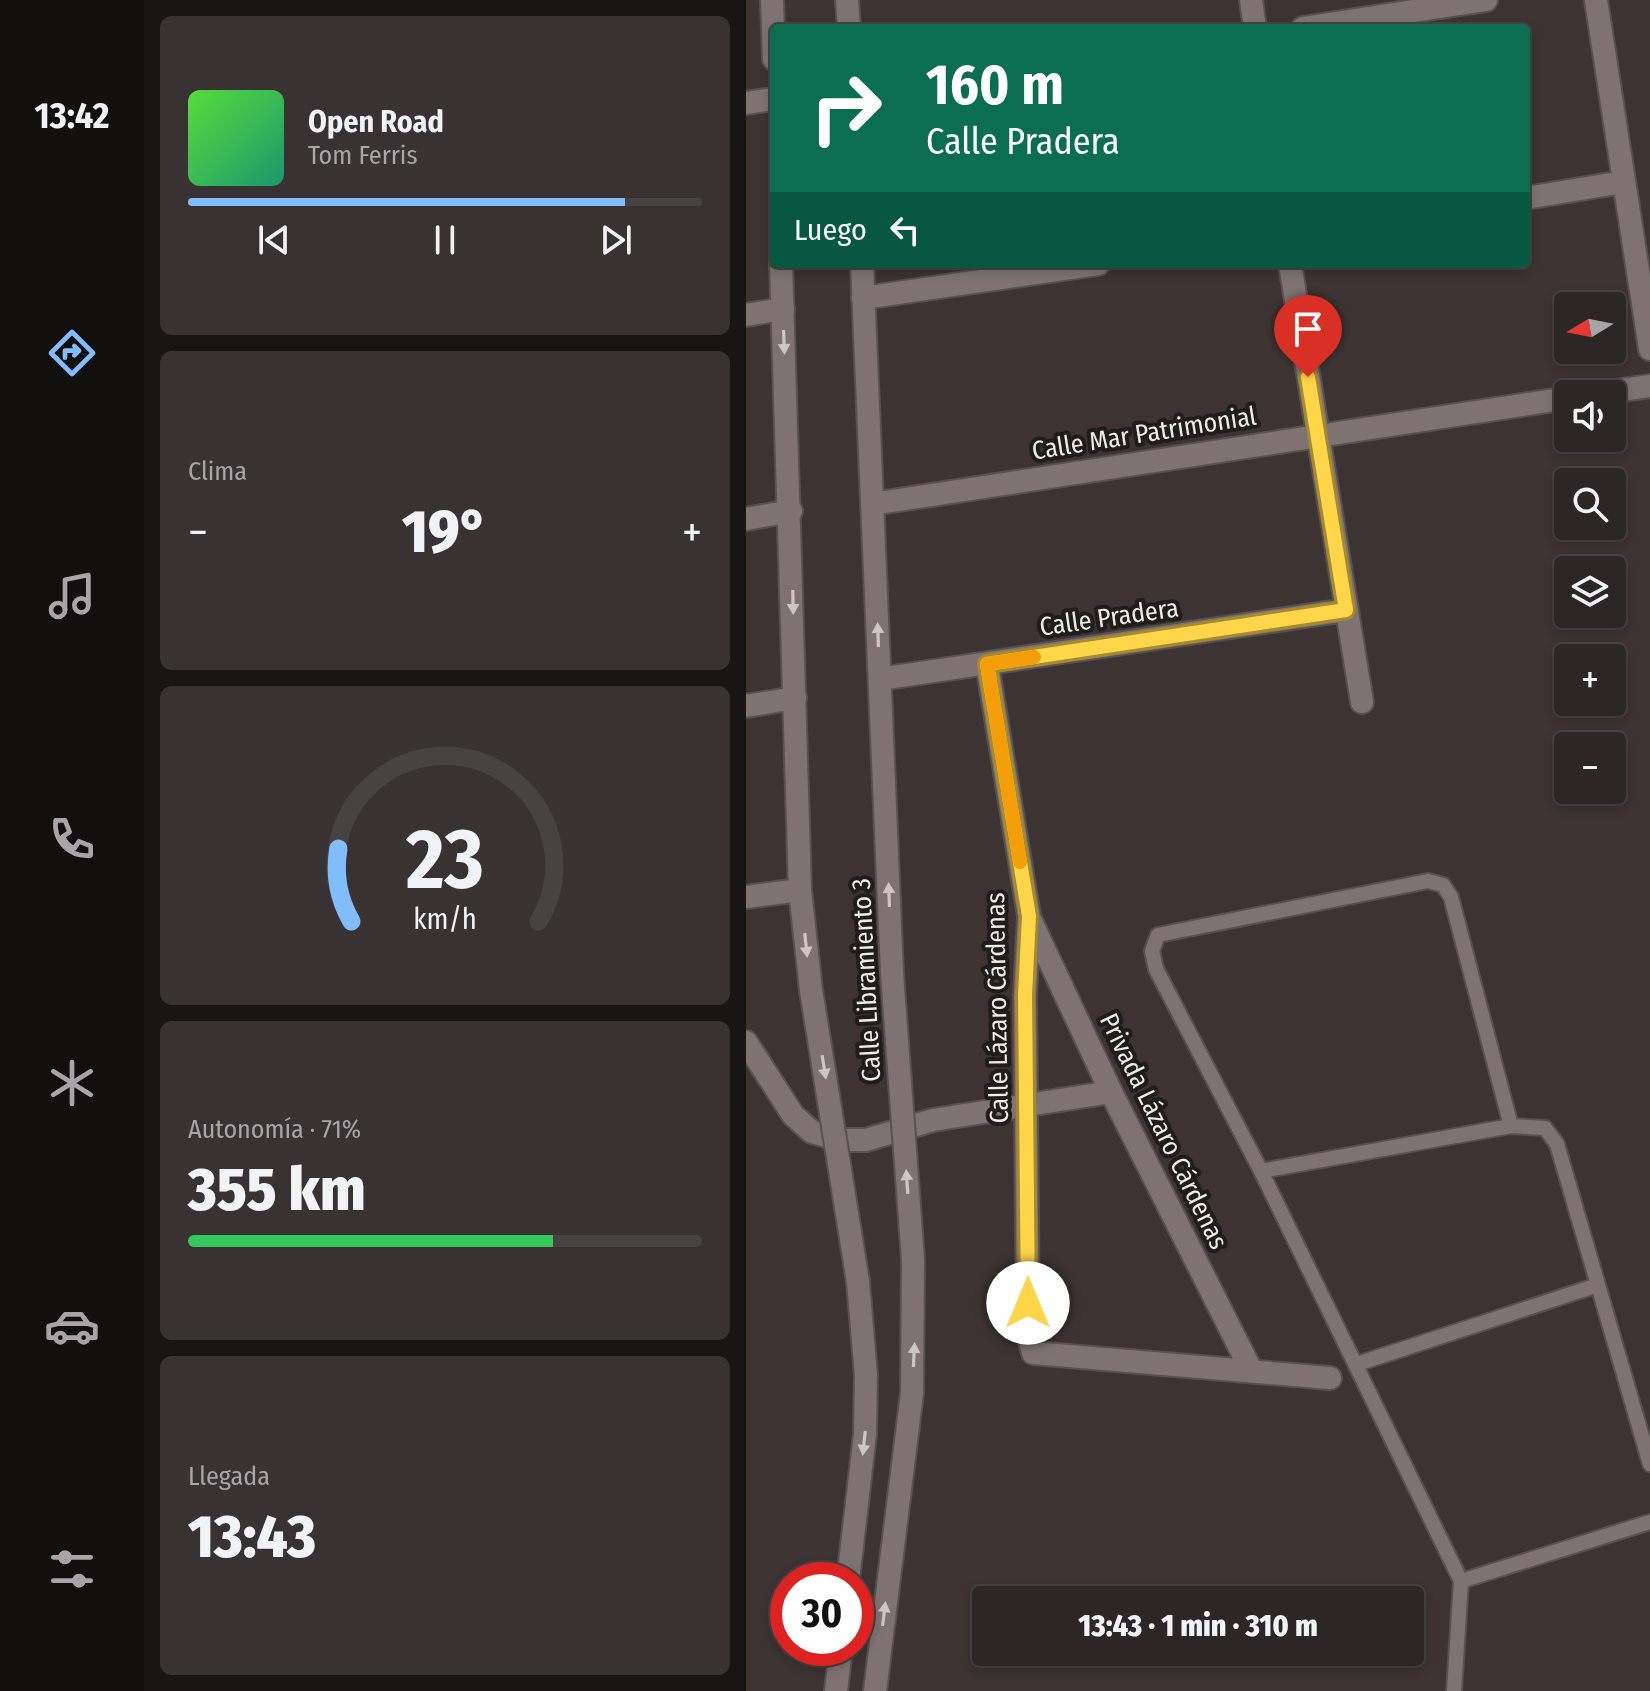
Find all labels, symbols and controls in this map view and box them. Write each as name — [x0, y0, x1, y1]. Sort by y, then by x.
text: 160 m — [926, 52, 1064, 119]
icon: right — [794, 56, 898, 160]
text: 13:42 — [34, 94, 110, 138]
text: Open Road — [308, 104, 444, 140]
text: Calle Pradera — [926, 120, 1120, 164]
text: Tom Ferris — [308, 140, 418, 171]
icon: left — [883, 208, 927, 252]
text: Luego — [794, 212, 867, 248]
icon: previous — [252, 218, 296, 262]
icon: pause — [423, 218, 467, 262]
icon: next — [594, 218, 638, 262]
north arrow — [1554, 292, 1626, 364]
map controls — [1554, 292, 1626, 804]
pin — [1274, 295, 1342, 377]
icon: arrive — [1286, 307, 1330, 351]
icon: directions — [44, 325, 100, 381]
one-way arrow — [778, 330, 791, 355]
button: sound — [1554, 380, 1626, 452]
street label: Calle Mar Patrimonial — [1030, 400, 1259, 467]
text: Clima — [188, 456, 247, 487]
button: search — [1554, 468, 1626, 540]
text: 19° — [402, 496, 488, 568]
text: − — [188, 506, 208, 559]
text: + — [682, 506, 702, 559]
button: layers — [1554, 556, 1626, 628]
icon: music — [44, 568, 100, 624]
one-way arrow — [787, 590, 799, 615]
street label: Calle Pradera — [1038, 592, 1180, 643]
one-way arrow — [871, 622, 884, 647]
button: + — [1554, 644, 1626, 716]
button: − — [1554, 732, 1626, 804]
text: 23 — [405, 809, 484, 909]
icon: phone — [44, 811, 100, 867]
street label: Calle Libramiento 3 — [846, 877, 887, 1082]
one-way arrow — [882, 882, 895, 907]
street label: Calle Lázaro Cárdenas — [980, 892, 1015, 1124]
text: km/h — [413, 902, 477, 937]
one-way arrow — [800, 933, 813, 958]
street label: Privada Lázaro Cárdenas — [1093, 1008, 1234, 1254]
icon: climate — [44, 1055, 100, 1111]
one-way arrow — [818, 1055, 830, 1080]
text: Autonomía · 71% — [188, 1114, 361, 1145]
text: 355 km — [188, 1154, 366, 1226]
one-way arrow — [900, 1169, 913, 1194]
position arrow — [986, 1261, 1070, 1345]
icon: car — [44, 1298, 100, 1354]
one-way arrow — [908, 1342, 921, 1367]
one-way arrow — [857, 1431, 870, 1456]
text: Llegada — [188, 1461, 270, 1492]
text: 13:43 — [188, 1501, 316, 1573]
icon: filters — [44, 1541, 100, 1597]
speed limit sign: 30 — [770, 1562, 874, 1666]
one-way arrow — [878, 1601, 891, 1626]
text: 13:43 · 1 min · 310 m — [1078, 1608, 1318, 1644]

